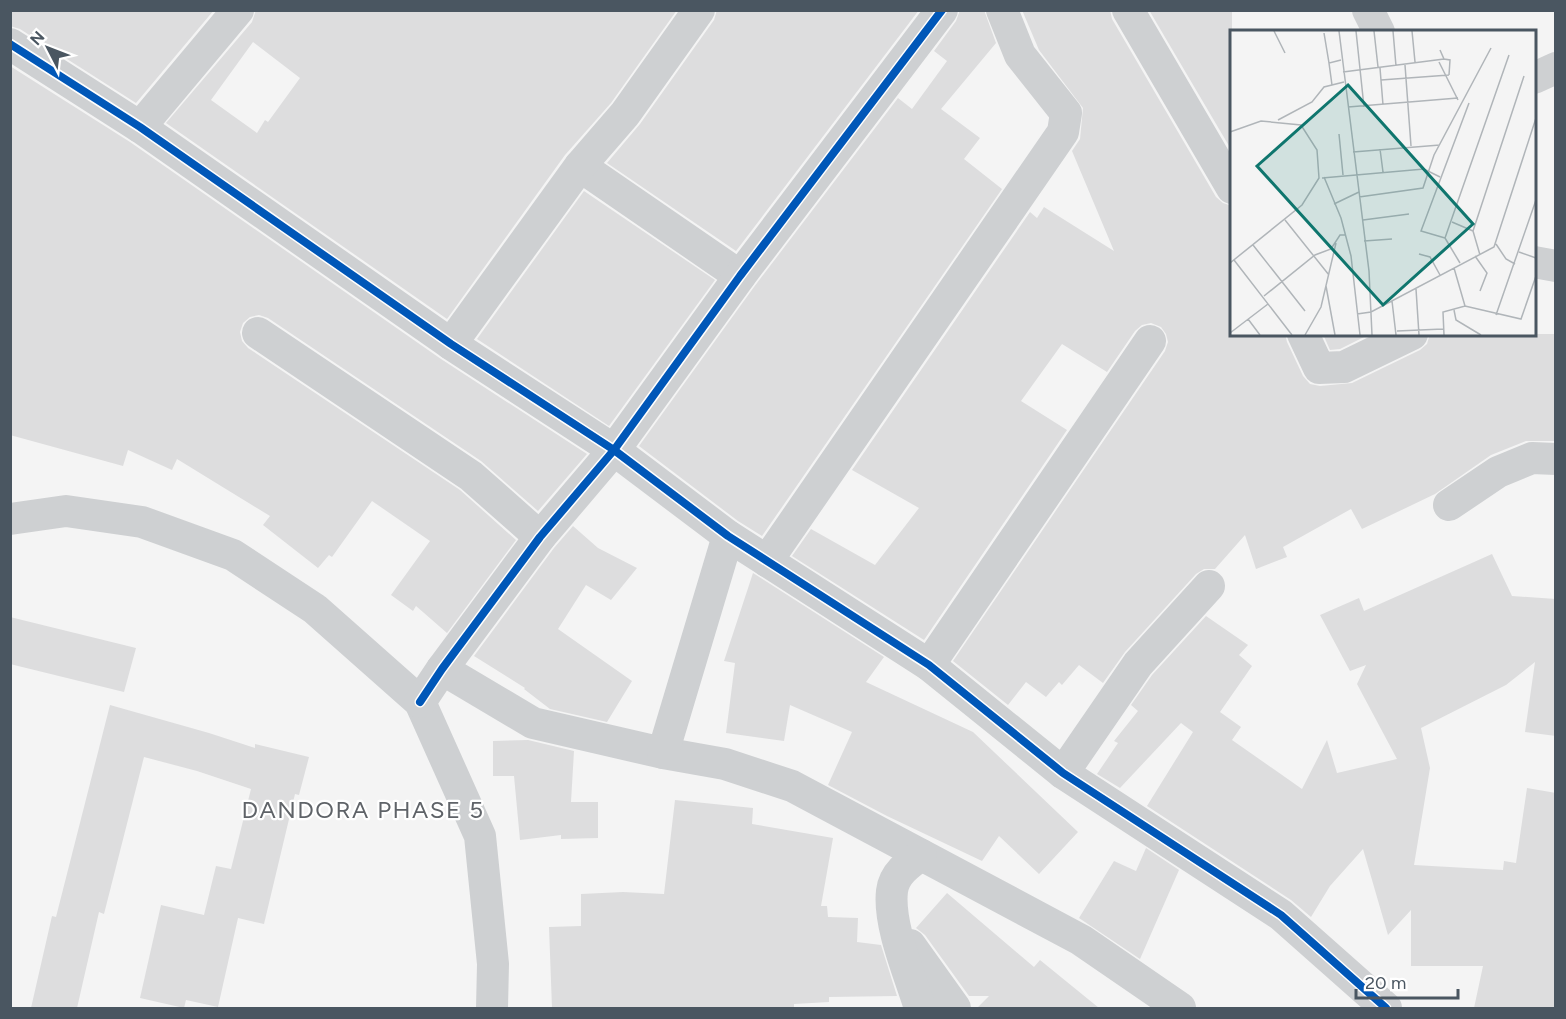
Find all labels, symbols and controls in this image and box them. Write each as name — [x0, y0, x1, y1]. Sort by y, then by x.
north arrow — [18, 18, 78, 78]
text: N — [26, 27, 48, 49]
inset map — [1230, 30, 1536, 336]
district label: DANDORA PHASE 5 — [241, 795, 485, 824]
scale bar — [1356, 962, 1458, 1000]
text: 20 m — [1365, 972, 1406, 994]

